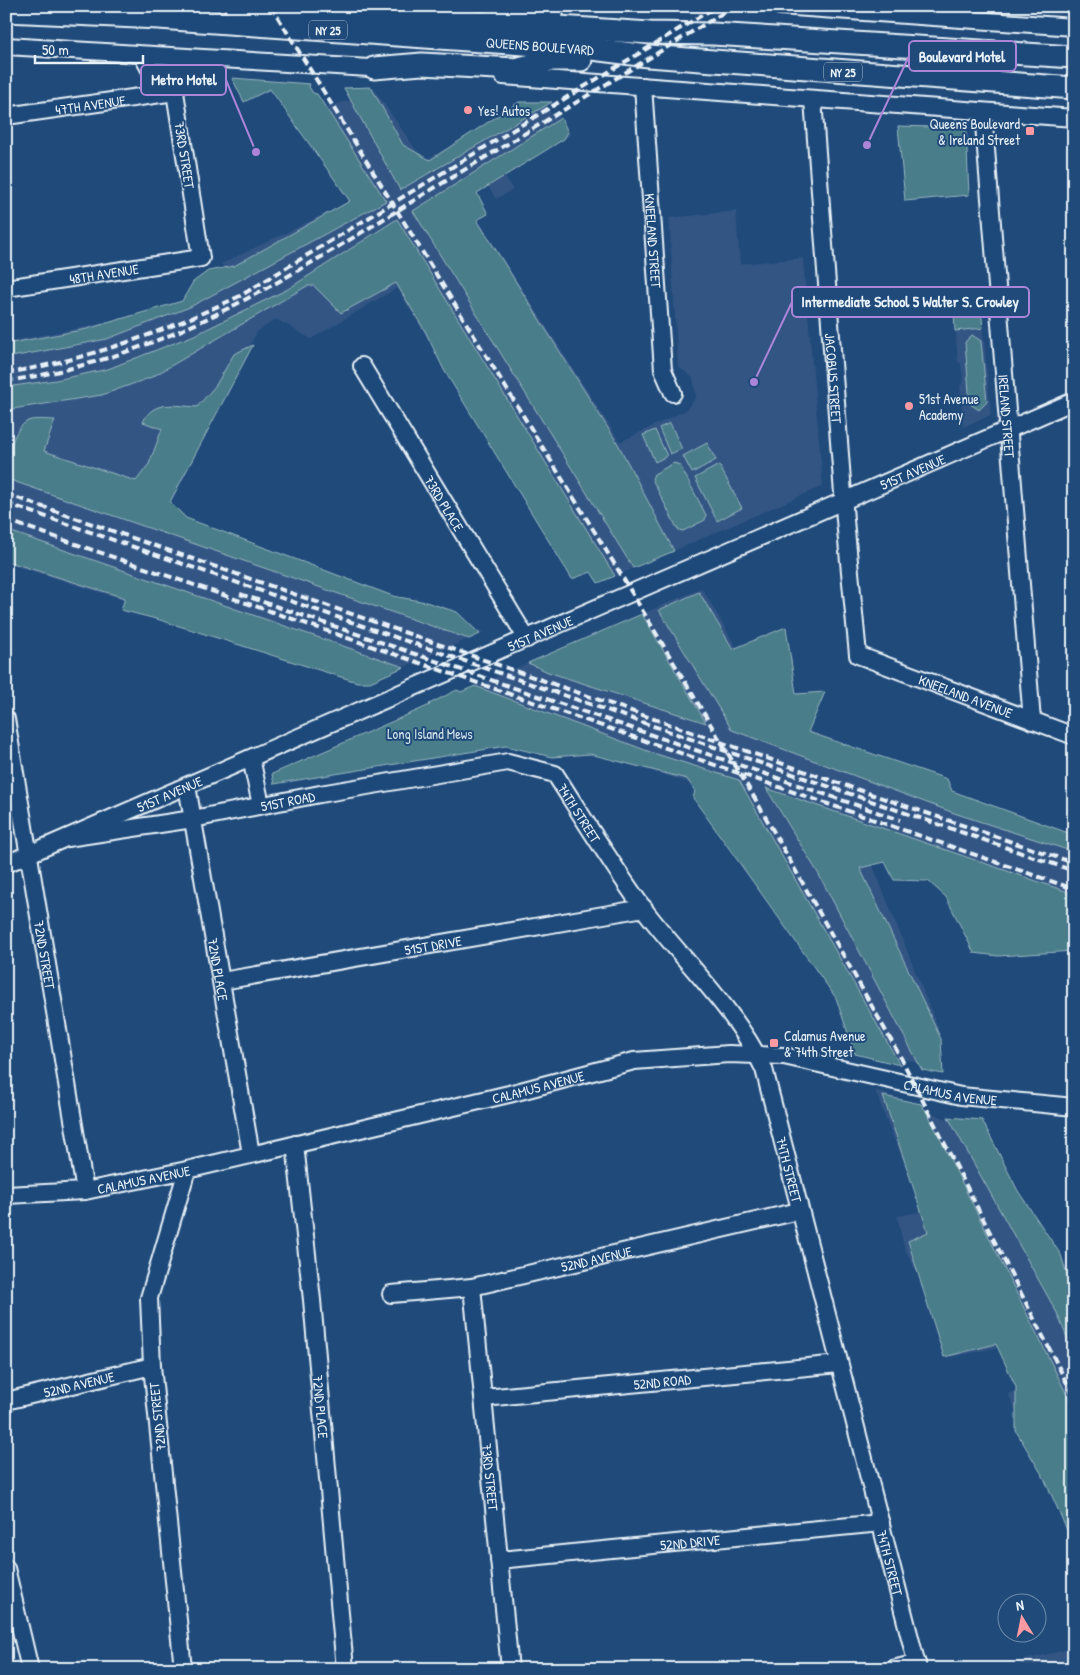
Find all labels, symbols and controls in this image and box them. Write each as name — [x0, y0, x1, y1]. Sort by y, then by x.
road number: NY 25 — [309, 20, 347, 40]
scale bar — [35, 32, 142, 64]
street label: QUEENS BOULEVARD — [485, 32, 595, 59]
text: 50 m — [42, 39, 69, 60]
callout: Boulevard Motel — [909, 41, 1016, 71]
text: Boulevard Motel — [919, 46, 1006, 67]
road number: NY 25 — [824, 62, 862, 82]
callout: Metro Motel — [141, 65, 226, 95]
text: Metro Motel — [151, 69, 218, 90]
street label: 47TH AVENUE — [54, 90, 127, 118]
place label: Yes! Autos — [478, 101, 530, 120]
marker: Yes! Autos — [462, 104, 474, 116]
place label: Queens Boulevard & Ireland Street — [930, 114, 1021, 149]
street label: 73RD STREET — [170, 120, 200, 190]
marker: Queens Boulevard & Ireland Street — [1024, 125, 1036, 137]
street label: KNEELAND STREET — [641, 193, 667, 289]
street label: 48TH AVENUE — [68, 258, 140, 288]
callout: Intermediate School 5 Walter S. Crowley — [792, 287, 1029, 317]
text: Intermediate School 5 Walter S. Crowley — [801, 291, 1019, 313]
street label: JACOBUS STREET — [821, 332, 847, 424]
street label: IRELAND STREET — [995, 374, 1020, 459]
place label: 51st Avenue Academy — [919, 389, 979, 425]
marker: 51st Avenue Academy — [903, 400, 915, 412]
street label: 51ST AVENUE — [877, 448, 948, 494]
street label: 73RD PLACE — [421, 471, 469, 534]
street label: 51ST AVENUE — [504, 610, 576, 655]
street label: KNEELAND AVENUE — [916, 669, 1015, 722]
park label: Long Island Mews — [387, 724, 473, 744]
street label: 51ST AVENUE — [134, 771, 205, 816]
street label: 74TH STREET — [554, 779, 606, 846]
street label: 51ST ROAD — [259, 786, 317, 815]
street label: 72ND STREET — [30, 919, 61, 991]
street label: 51ST DRIVE — [403, 930, 463, 959]
street label: 72ND PLACE — [204, 936, 234, 1002]
place label: Calamus Avenue & 74th Street — [784, 1026, 866, 1061]
marker: Calamus Avenue & 74th Street — [768, 1037, 780, 1049]
street label: CALAMUS AVENUE — [490, 1065, 586, 1107]
street label: CALAMUS AVENUE — [902, 1074, 998, 1109]
street label: 74TH STREET — [772, 1135, 807, 1205]
street label: CALAMUS AVENUE — [95, 1160, 192, 1198]
street label: 52ND AVENUE — [559, 1241, 634, 1276]
street label: 52ND AVENUE — [42, 1366, 116, 1401]
street label: 52ND ROAD — [633, 1369, 692, 1393]
street label: 72ND PLACE — [309, 1374, 334, 1439]
street label: 72ND STREET — [144, 1381, 170, 1452]
street label: 73RD STREET — [478, 1442, 504, 1512]
street label: 74TH STREET — [873, 1528, 908, 1598]
street label: 52ND DRIVE — [659, 1529, 721, 1554]
north arrow — [998, 1592, 1048, 1642]
text: N — [1014, 1595, 1026, 1615]

